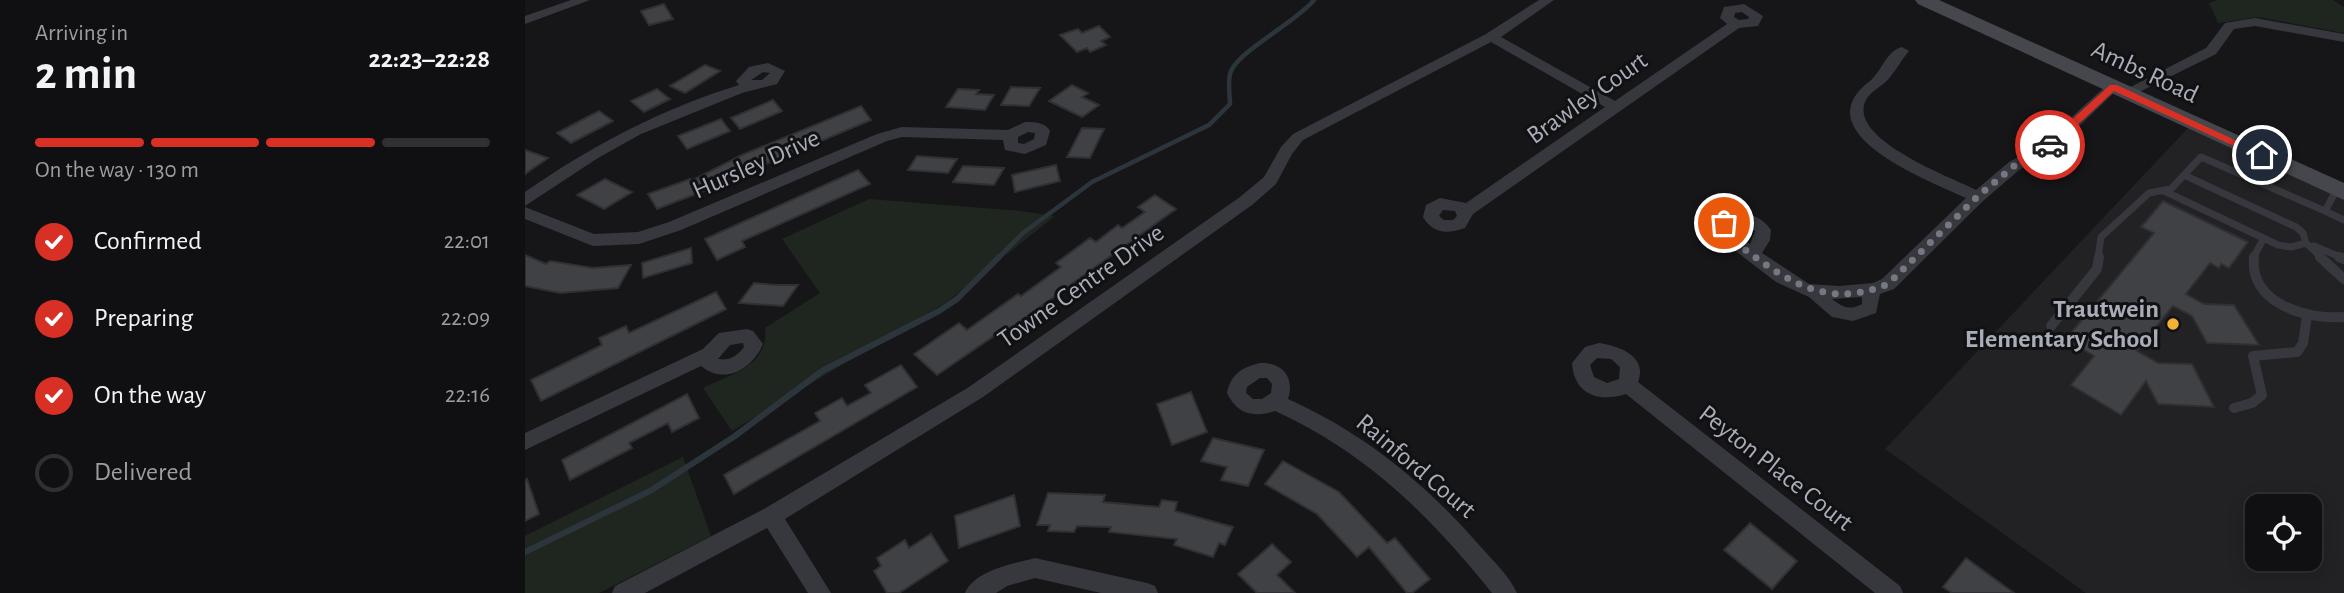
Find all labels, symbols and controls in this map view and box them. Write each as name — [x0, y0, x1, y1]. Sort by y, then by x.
text: Arriving in — [35, 22, 128, 45]
street label: Ambs Road — [2088, 36, 2202, 108]
text: 22:23–22:28 — [369, 46, 490, 72]
street label: Brawley Court — [1522, 47, 1652, 149]
text: 2 min — [35, 51, 137, 97]
courier — [2015, 110, 2085, 180]
street label: Hursley Drive — [688, 124, 824, 204]
pin — [2232, 125, 2292, 185]
icon: car — [2031, 126, 2069, 164]
icon: home — [2243, 136, 2281, 174]
text: On the way · 130 m — [35, 159, 199, 182]
pin — [1694, 193, 1754, 253]
icon: bag — [1705, 204, 1743, 242]
street label: Towne Centre Drive — [993, 219, 1169, 353]
icon: check — [35, 223, 73, 261]
text: Confirmed — [94, 228, 202, 254]
text: 22:01 — [444, 230, 490, 253]
place label: Trautwein Elementary School — [1965, 296, 2159, 352]
icon: check — [35, 300, 73, 338]
text: Preparing — [94, 305, 193, 331]
text: 22:09 — [441, 307, 490, 330]
marker: Trautwein Elementary School — [2165, 316, 2181, 332]
icon: check — [35, 377, 73, 415]
text: On the way — [94, 382, 206, 408]
text: 22:16 — [445, 384, 490, 407]
street label: Peyton Place Court — [1694, 400, 1858, 536]
street label: Rainford Court — [1351, 409, 1481, 523]
text: Delivered — [94, 459, 192, 485]
map controls — [2245, 494, 2322, 571]
button: locate — [2245, 494, 2322, 571]

